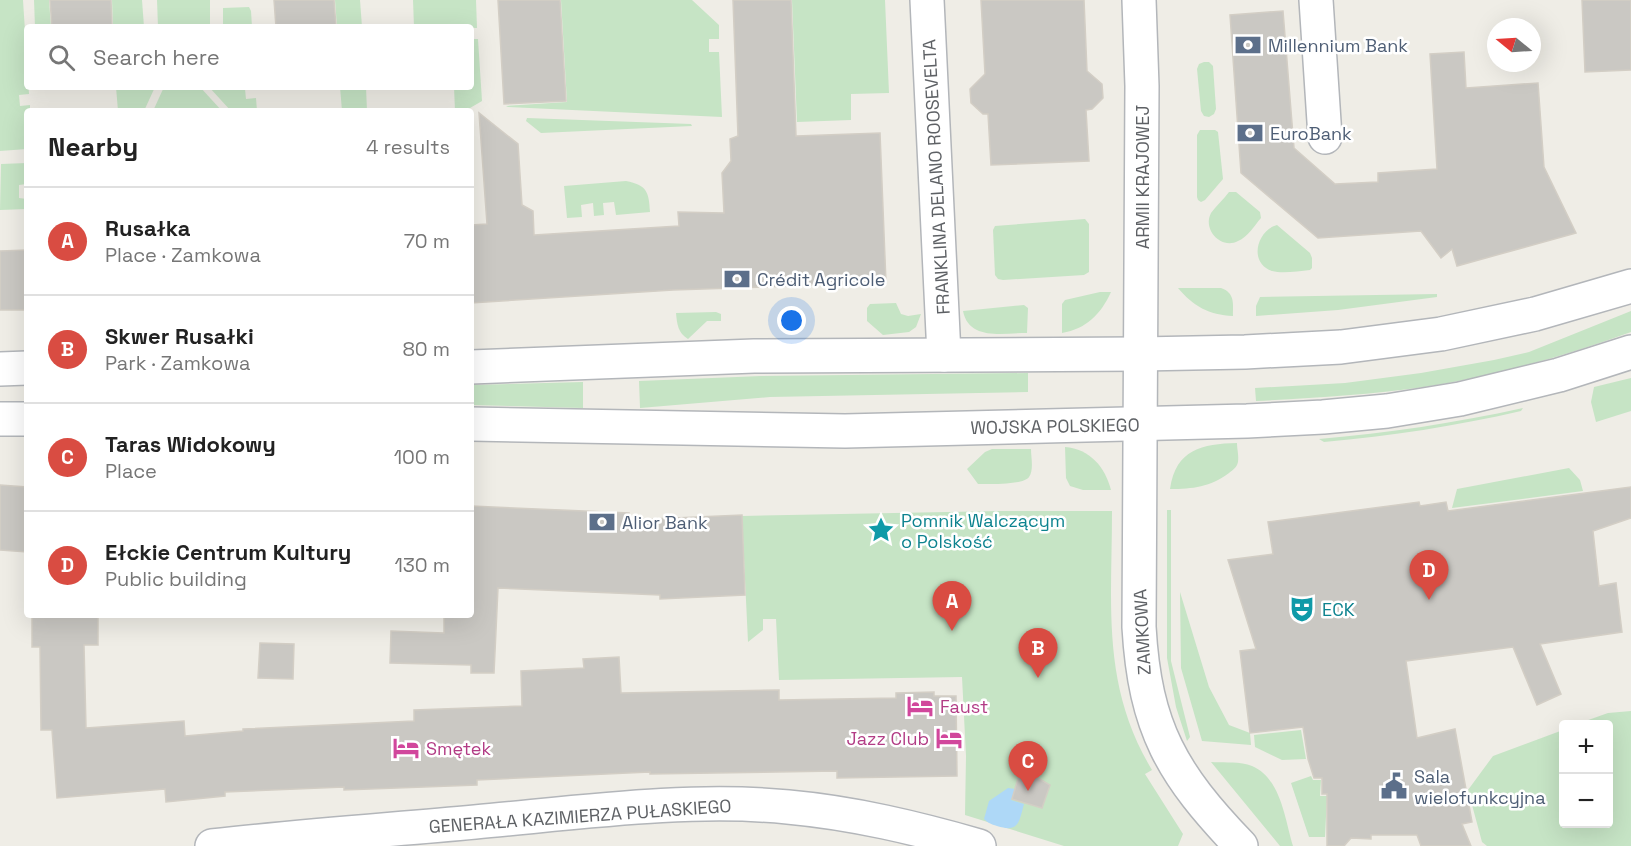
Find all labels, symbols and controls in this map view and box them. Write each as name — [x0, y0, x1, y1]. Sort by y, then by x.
north arrow — [1487, 18, 1541, 72]
search box — [24, 24, 474, 90]
bank icon: Millennium Bank — [1233, 30, 1263, 60]
place label: Millennium Bank — [1268, 34, 1408, 57]
street label: FRANKLINA DELANO ROOSEVELTA — [917, 39, 955, 315]
icon: search — [45, 41, 78, 74]
text: Search here — [93, 43, 220, 71]
street label: ARMII KRAJOWEJ — [1131, 105, 1154, 249]
bank icon: EuroBank — [1235, 118, 1265, 148]
place label: EuroBank — [1270, 122, 1352, 145]
text: Nearby — [48, 130, 138, 164]
text: 4 results — [366, 134, 450, 160]
text: Rusałka — [105, 214, 191, 242]
text: A — [61, 228, 74, 254]
text: 70 m — [404, 228, 450, 254]
text: Place · Zamkowa — [105, 242, 261, 268]
bank icon: Crédit Agricole — [722, 264, 752, 294]
place label: Crédit Agricole — [757, 268, 885, 291]
your location — [777, 306, 806, 335]
text: Skwer Rusałki — [105, 322, 254, 350]
text: B — [61, 336, 74, 362]
text: 80 m — [402, 336, 450, 362]
text: Park · Zamkowa — [105, 350, 251, 376]
street label: WOJSKA POLSKIEGO — [970, 413, 1140, 439]
text: Taras Widokowy — [105, 430, 276, 458]
text: C — [61, 444, 74, 470]
text: 100 m — [394, 444, 450, 470]
text: Place — [105, 458, 157, 484]
bank icon: Alior Bank — [587, 507, 617, 537]
place label: Pomnik Walczącym o Polskość — [901, 509, 1065, 553]
place label: Alior Bank — [622, 511, 708, 534]
place icon: Pomnik Walczącym o Polskość — [866, 515, 896, 545]
text: Ełckie Centrum Kultury — [105, 538, 351, 566]
pin: D — [1410, 550, 1448, 600]
text: D — [61, 552, 74, 578]
text: 130 m — [394, 552, 450, 578]
text: Public building — [105, 566, 247, 592]
pin: A — [932, 582, 972, 631]
street label: ZAMKOWA — [1128, 588, 1156, 676]
theatre icon: ECK — [1287, 594, 1317, 624]
place label: ECK — [1322, 598, 1355, 621]
pin: B — [1018, 628, 1058, 678]
hotel icon: Faust — [905, 691, 935, 721]
place label: Faust — [940, 695, 988, 718]
map controls — [1559, 720, 1613, 828]
button: + — [1559, 720, 1613, 774]
hotel icon: Jazz Club — [934, 723, 964, 753]
place label: Jazz Club — [846, 727, 929, 750]
hotel icon: Smętek — [391, 733, 421, 763]
place label: Smętek — [426, 737, 491, 760]
pin: C — [1008, 742, 1048, 791]
place label: Sala wielofunkcyjna — [1414, 765, 1546, 809]
public building icon: Sala wielofunkcyjna — [1379, 771, 1409, 801]
button: − — [1559, 774, 1613, 828]
street label: GENERAŁA KAZIMIERZA PUŁASKIEGO — [428, 794, 732, 838]

